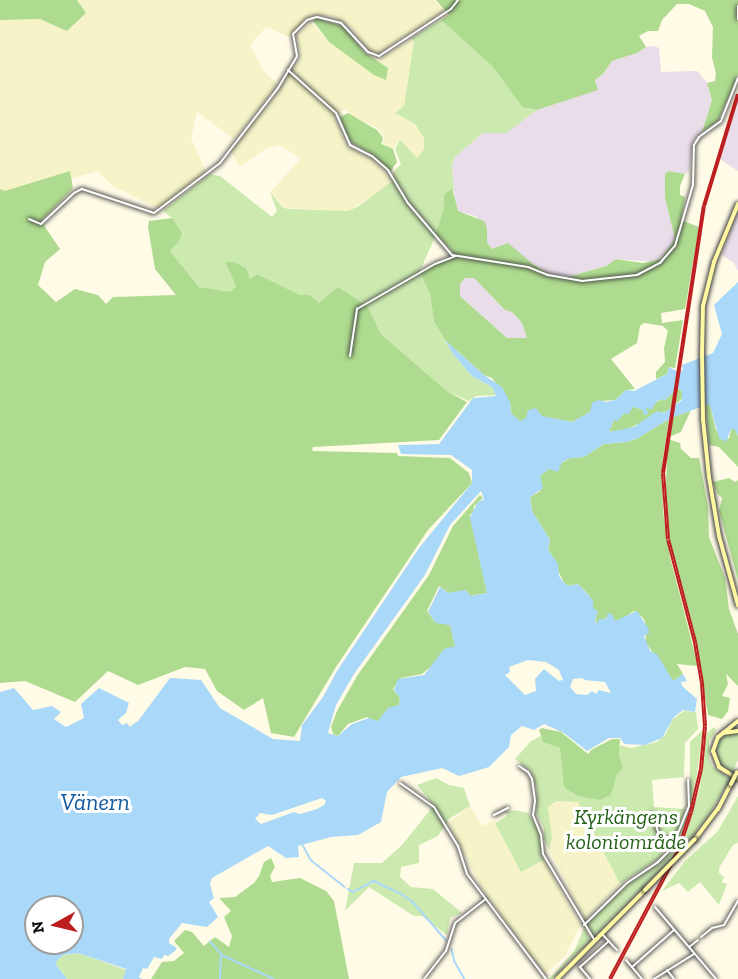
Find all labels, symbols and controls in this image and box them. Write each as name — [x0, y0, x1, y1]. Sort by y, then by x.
water label: Vänern — [60, 788, 130, 816]
park label: Kyrkängens koloniområde — [566, 803, 686, 854]
north arrow — [24, 895, 84, 955]
text: N — [27, 920, 48, 935]

